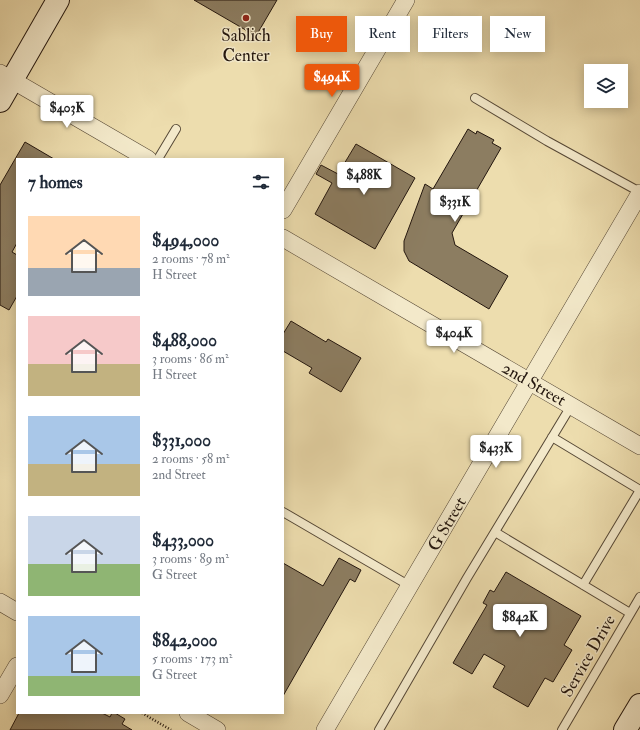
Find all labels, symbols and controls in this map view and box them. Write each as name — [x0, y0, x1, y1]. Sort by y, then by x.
marker: Sablich Center — [241, 13, 251, 23]
chip: Buy — [296, 16, 347, 52]
chip: Rent — [355, 16, 410, 52]
chip: Filters — [418, 16, 482, 52]
chip: New — [490, 16, 545, 52]
place label: Sablich Center — [221, 25, 271, 66]
pin: $494K — [304, 64, 360, 98]
map controls — [584, 64, 628, 108]
button: layers — [584, 64, 628, 108]
text: $494K — [313, 69, 351, 85]
pin: $403K — [39, 95, 95, 129]
text: $403K — [49, 100, 85, 116]
pin: $488K — [336, 162, 392, 196]
text: $488K — [346, 167, 382, 183]
icon: filters — [250, 171, 272, 193]
text: 7 homes — [28, 172, 83, 193]
pin: $331K — [427, 189, 483, 223]
text: $331K — [439, 194, 471, 210]
text: $494,000 — [152, 230, 219, 251]
icon: home — [60, 232, 108, 280]
text: 2 rooms · 78 m² — [152, 251, 230, 267]
text: H Street — [152, 267, 197, 283]
pin: $404K — [426, 320, 482, 354]
text: $404K — [435, 325, 473, 341]
text: $488,000 — [152, 330, 217, 351]
icon: home — [60, 332, 108, 380]
text: 3 rooms · 86 m² — [152, 351, 229, 367]
street label: 2nd Street — [498, 357, 570, 411]
text: H Street — [152, 367, 197, 383]
text: $331,000 — [152, 430, 211, 451]
icon: home — [60, 432, 108, 480]
pin: $433K — [468, 435, 524, 469]
text: $433K — [479, 440, 513, 456]
text: 2 rooms · 58 m² — [152, 451, 230, 467]
text: 2nd Street — [152, 467, 206, 483]
street label: G Street — [423, 493, 471, 555]
text: $433,000 — [152, 530, 214, 551]
icon: home — [60, 532, 108, 580]
text: 3 rooms · 89 m² — [152, 551, 229, 567]
text: G Street — [152, 567, 197, 583]
pin: $842K — [492, 604, 548, 638]
text: $842K — [502, 609, 538, 625]
street label: Service Drive — [556, 611, 620, 701]
text: $842,000 — [152, 630, 218, 651]
icon: home — [60, 632, 108, 680]
text: 5 rooms · 173 m² — [152, 651, 232, 667]
text: G Street — [152, 667, 197, 683]

